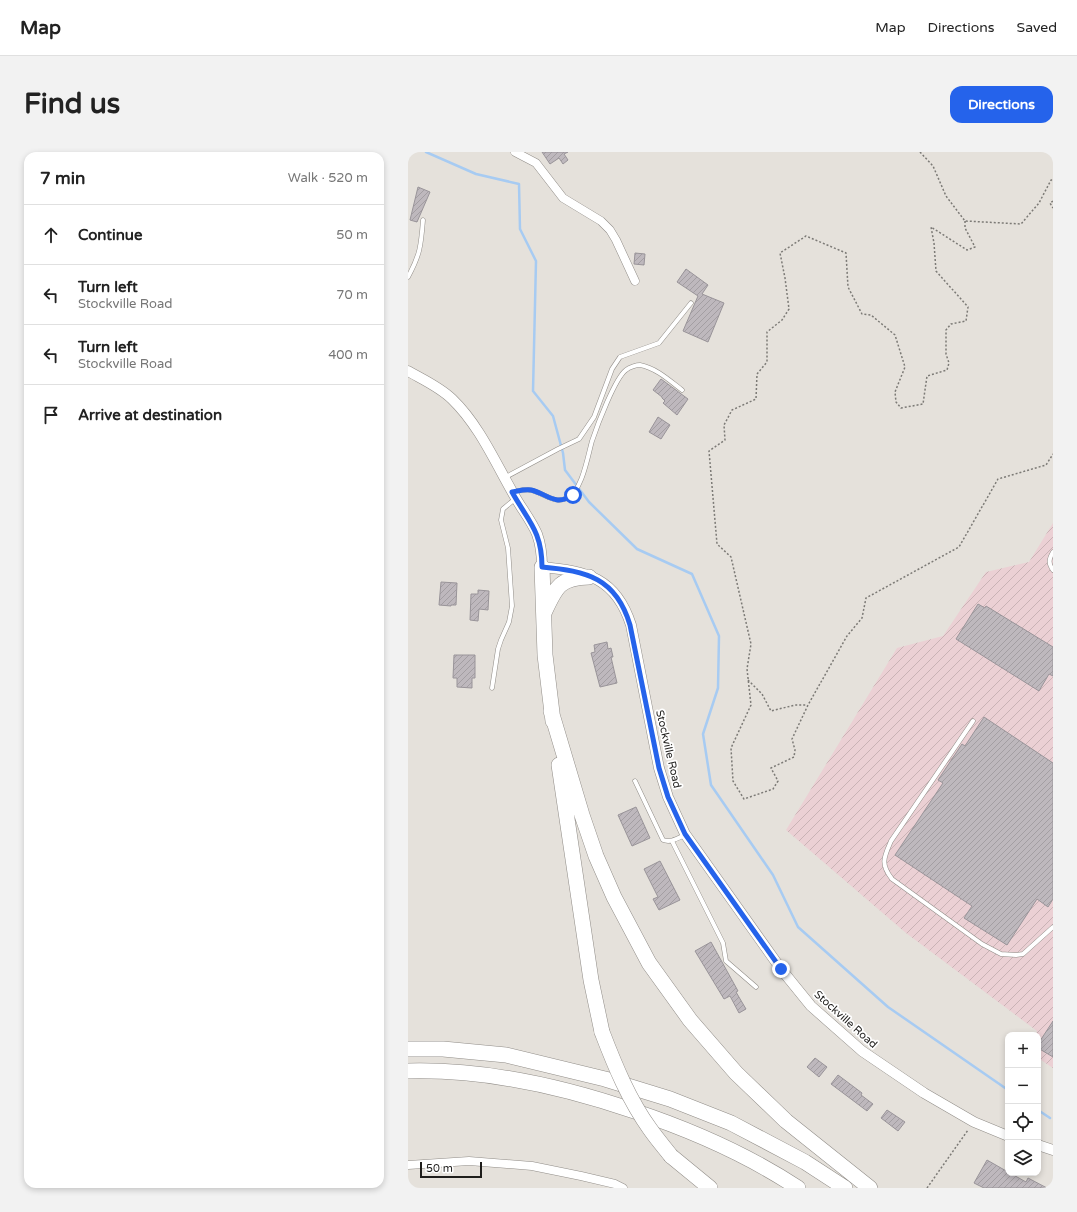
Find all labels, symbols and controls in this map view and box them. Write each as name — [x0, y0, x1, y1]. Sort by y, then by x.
text: Map — [20, 17, 61, 39]
text: Map — [875, 19, 906, 36]
text: Directions — [928, 19, 995, 36]
text: Saved — [1017, 19, 1057, 36]
button: Directions — [950, 86, 1053, 123]
text: Find us — [24, 87, 120, 121]
text: 7 min — [40, 168, 85, 189]
text: Walk · 520 m — [288, 170, 368, 186]
icon: ahead — [40, 224, 62, 246]
text: Continue — [78, 226, 142, 244]
text: 50 m — [336, 227, 368, 243]
text: Turn left — [78, 278, 138, 296]
icon: left — [40, 284, 62, 306]
text: 70 m — [336, 287, 368, 303]
text: Stockville Road — [78, 296, 173, 312]
text: Turn left — [78, 338, 138, 356]
icon: left — [40, 344, 62, 366]
text: 400 m — [328, 347, 368, 363]
text: Stockville Road — [78, 356, 173, 372]
icon: arrive — [40, 404, 62, 426]
text: Arrive at destination — [78, 406, 222, 424]
route start — [564, 486, 582, 504]
street label: Stockville Road — [653, 709, 684, 790]
route end — [772, 960, 790, 978]
street label: Stockville Road — [812, 988, 880, 1051]
map controls — [1005, 1032, 1041, 1176]
button: + — [1005, 1032, 1041, 1068]
button: − — [1005, 1068, 1041, 1104]
button: locate — [1005, 1104, 1041, 1140]
button: layers — [1005, 1140, 1041, 1176]
scale bar — [420, 1160, 482, 1179]
text: 50 m — [426, 1162, 453, 1175]

